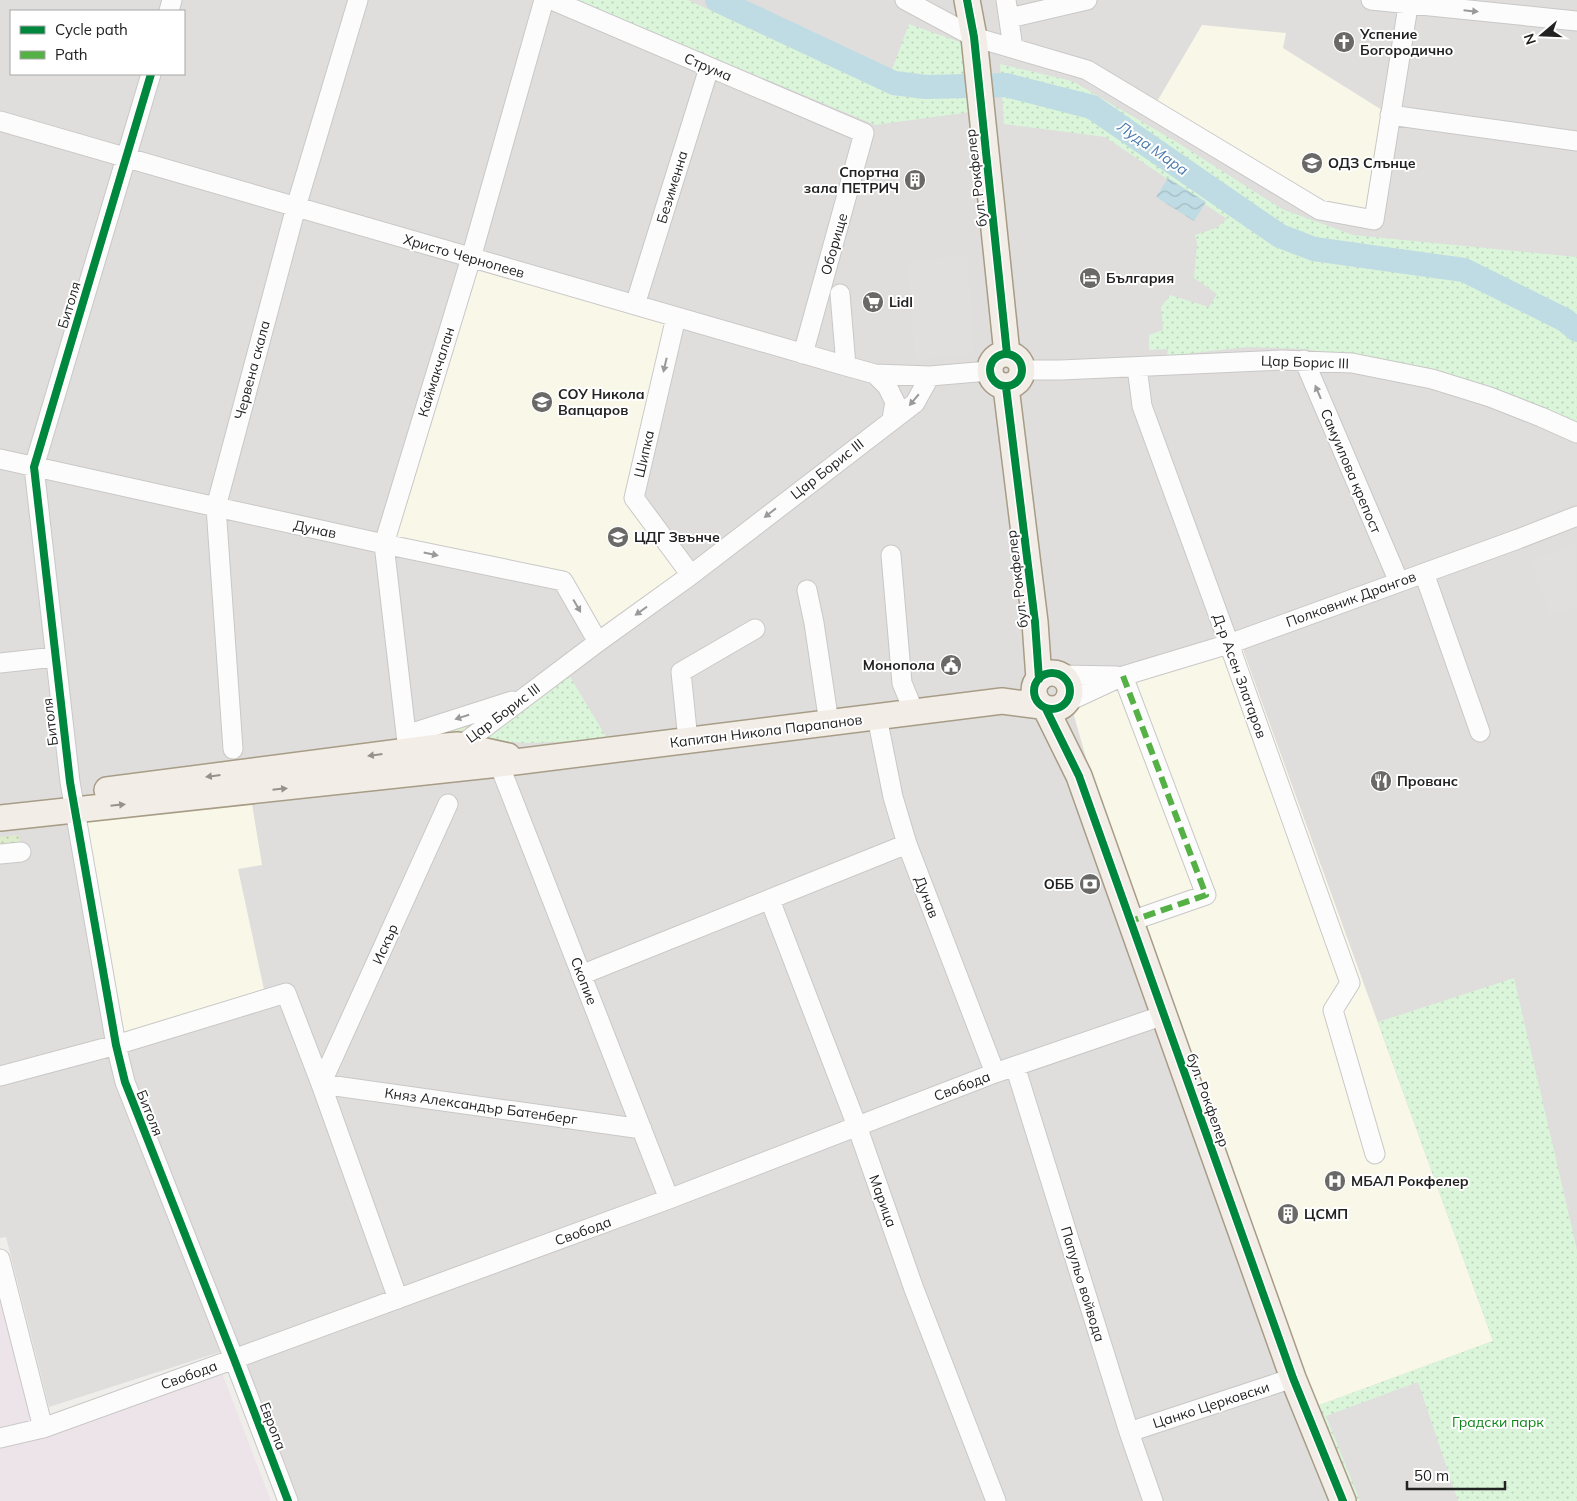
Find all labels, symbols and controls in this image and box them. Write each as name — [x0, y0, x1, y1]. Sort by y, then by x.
one-way arrow — [1463, 7, 1479, 15]
legend — [10, 10, 185, 75]
north arrow — [1517, 10, 1567, 60]
text: Cycle path — [55, 20, 128, 39]
place label: Успение Богородично — [1359, 25, 1453, 59]
church icon: Успение Богородично — [1332, 30, 1356, 54]
text: N — [1519, 31, 1540, 47]
text: Path — [55, 45, 87, 64]
street label: Струма — [681, 49, 735, 85]
water label: Луда Мара — [1113, 116, 1192, 179]
street label: бул. Рокфелер — [961, 128, 991, 228]
street label: Безименна — [652, 148, 692, 226]
school or university icon: ОДЗ Слънце — [1300, 151, 1324, 175]
place label: ОДЗ Слънце — [1328, 154, 1416, 172]
place label: Спортна зала ПЕТРИЧ — [804, 163, 899, 197]
building icon: Спортна зала ПЕТРИЧ — [903, 168, 927, 192]
street label: Оборище — [817, 211, 851, 277]
street label: Христо Чернопеев — [401, 230, 527, 282]
hotel icon: България — [1078, 266, 1102, 290]
place label: България — [1106, 269, 1174, 287]
street label: Битоля — [53, 279, 85, 331]
supermarket icon: Lidl — [861, 290, 885, 314]
place label: Lidl — [889, 293, 913, 311]
street label: Червена скала — [230, 318, 274, 422]
street label: Каймакчалан — [414, 325, 458, 419]
street label: Цар Борис III — [1261, 351, 1349, 373]
one-way arrow — [661, 357, 669, 372]
place label: СОУ Никола Вапцаров — [558, 385, 645, 419]
one-way arrow — [1313, 385, 1321, 399]
school or university icon: СОУ Никола Вапцаров — [530, 390, 554, 414]
one-way arrow — [909, 394, 920, 407]
street label: Самуилова крепост — [1317, 406, 1386, 536]
street label: Шипка — [630, 429, 658, 479]
street label: Цар Борис III — [787, 435, 867, 503]
one-way arrow — [764, 508, 777, 519]
street label: Дунав — [292, 516, 338, 542]
school or university icon: ЦДГ Звънче — [606, 525, 630, 549]
place label: ЦДГ Звънче — [634, 528, 720, 546]
street label: бул. Рокфелер — [1002, 529, 1032, 629]
one-way arrow — [424, 550, 439, 558]
street label: Полковник Дрангов — [1283, 567, 1419, 631]
one-way arrow — [573, 598, 581, 613]
one-way arrow — [634, 606, 648, 616]
street label: Д-р Асен Златаров — [1209, 611, 1271, 741]
public building icon: Монопола — [939, 653, 963, 677]
place label: Монопола — [863, 656, 935, 674]
street label: Цар Борис III — [462, 679, 544, 747]
street label: Битоля — [38, 697, 62, 747]
street label: Капитан Никола Парапанов — [669, 710, 863, 752]
one-way arrow — [454, 713, 469, 721]
one-way arrow — [366, 752, 382, 760]
restaurant icon: Прованс — [1369, 769, 1393, 793]
one-way arrow — [205, 772, 221, 780]
place label: Прованс — [1397, 772, 1458, 790]
one-way arrow — [272, 785, 288, 793]
one-way arrow — [110, 801, 126, 809]
bank icon: ОББ — [1078, 872, 1102, 896]
street label: Дунав — [911, 874, 943, 921]
place label: ОББ — [1044, 875, 1074, 893]
street label: Искър — [368, 921, 402, 967]
street label: Скопие — [567, 955, 601, 1008]
street label: бул. Рокфелер — [1183, 1051, 1233, 1149]
street label: Свобода — [931, 1067, 993, 1105]
street label: Княз Александър Батенберг — [383, 1084, 579, 1129]
street label: Битоля — [133, 1087, 167, 1139]
hospital icon: МБАЛ Рокфелер — [1323, 1169, 1347, 1193]
street label: Марица — [865, 1172, 901, 1230]
place label: МБАЛ Рокфелер — [1351, 1172, 1469, 1190]
building icon: ЦСМП — [1276, 1202, 1300, 1226]
place label: ЦСМП — [1304, 1205, 1348, 1223]
street label: Свобода — [552, 1212, 614, 1250]
street label: Папульо войвода — [1057, 1224, 1109, 1344]
street label: Свобода — [158, 1356, 220, 1394]
street label: Цанко Церковски — [1150, 1378, 1272, 1432]
street label: Европа — [256, 1400, 290, 1452]
park label: Градски парк — [1452, 1413, 1544, 1431]
scale bar — [1407, 1458, 1504, 1490]
text: 50 m — [1414, 1466, 1449, 1485]

